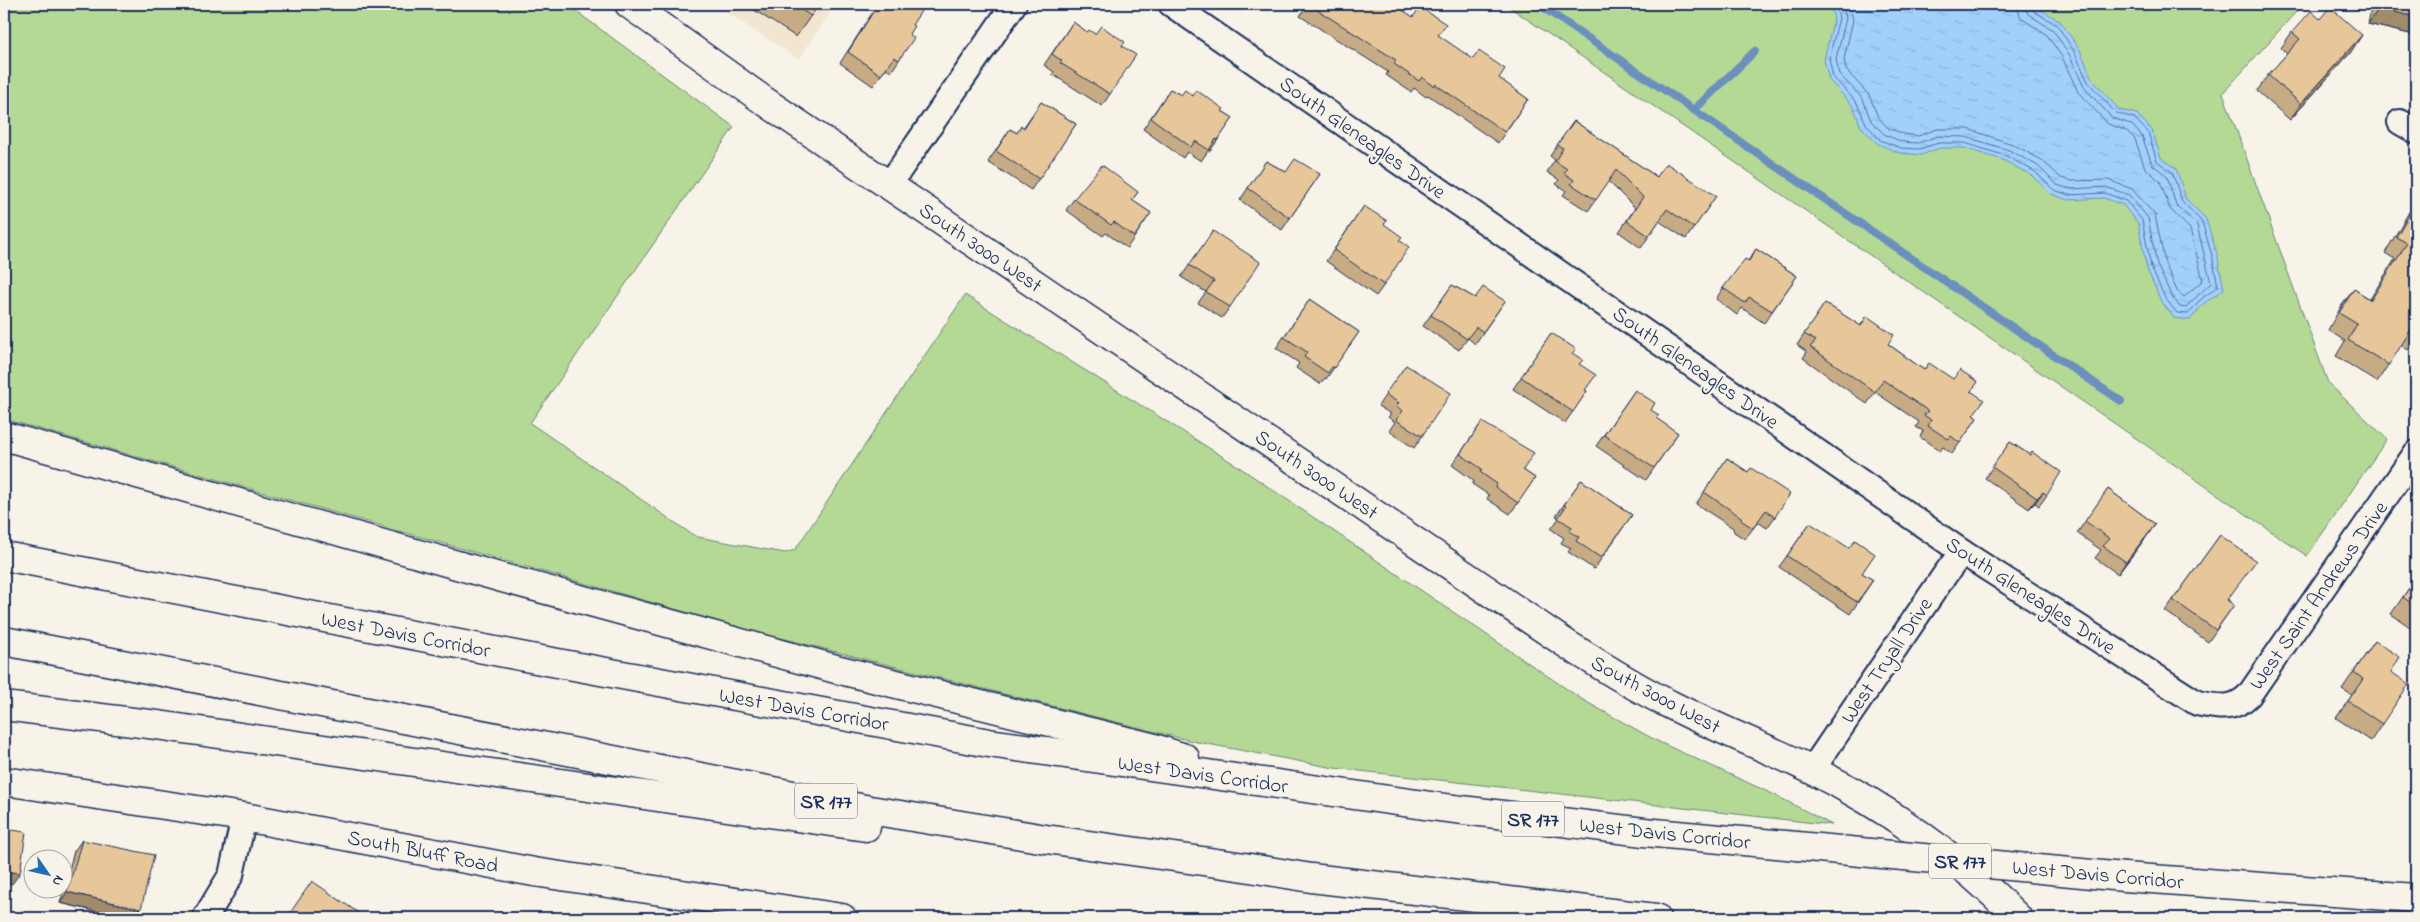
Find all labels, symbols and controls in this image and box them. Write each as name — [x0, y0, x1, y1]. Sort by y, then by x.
street label: South Gleneagles Drive — [1271, 70, 1452, 209]
street label: South 3000 West — [912, 196, 1048, 301]
street label: South Gleneagles Drive — [1604, 300, 1785, 439]
street label: South 3000 West — [1248, 423, 1384, 528]
street label: West Saint Andrews Drive — [2243, 495, 2397, 697]
street label: South Gleneagles Drive — [1938, 530, 2121, 665]
street label: West Tryall Drive — [1834, 592, 1943, 731]
street label: West Davis Corridor — [318, 605, 493, 667]
street label: South 3000 West — [1585, 649, 1725, 743]
street label: West Davis Corridor — [716, 681, 891, 741]
street label: West Davis Corridor — [1116, 749, 1290, 803]
road number: SR 177 — [795, 784, 857, 818]
road number: SR 177 — [1502, 802, 1564, 836]
street label: West Davis Corridor — [1578, 811, 1752, 859]
street label: South Bluff Road — [345, 824, 501, 882]
road number: SR 177 — [1929, 844, 1991, 878]
north arrow — [22, 850, 72, 900]
street label: West Davis Corridor — [2011, 854, 2185, 898]
text: N — [46, 871, 69, 890]

